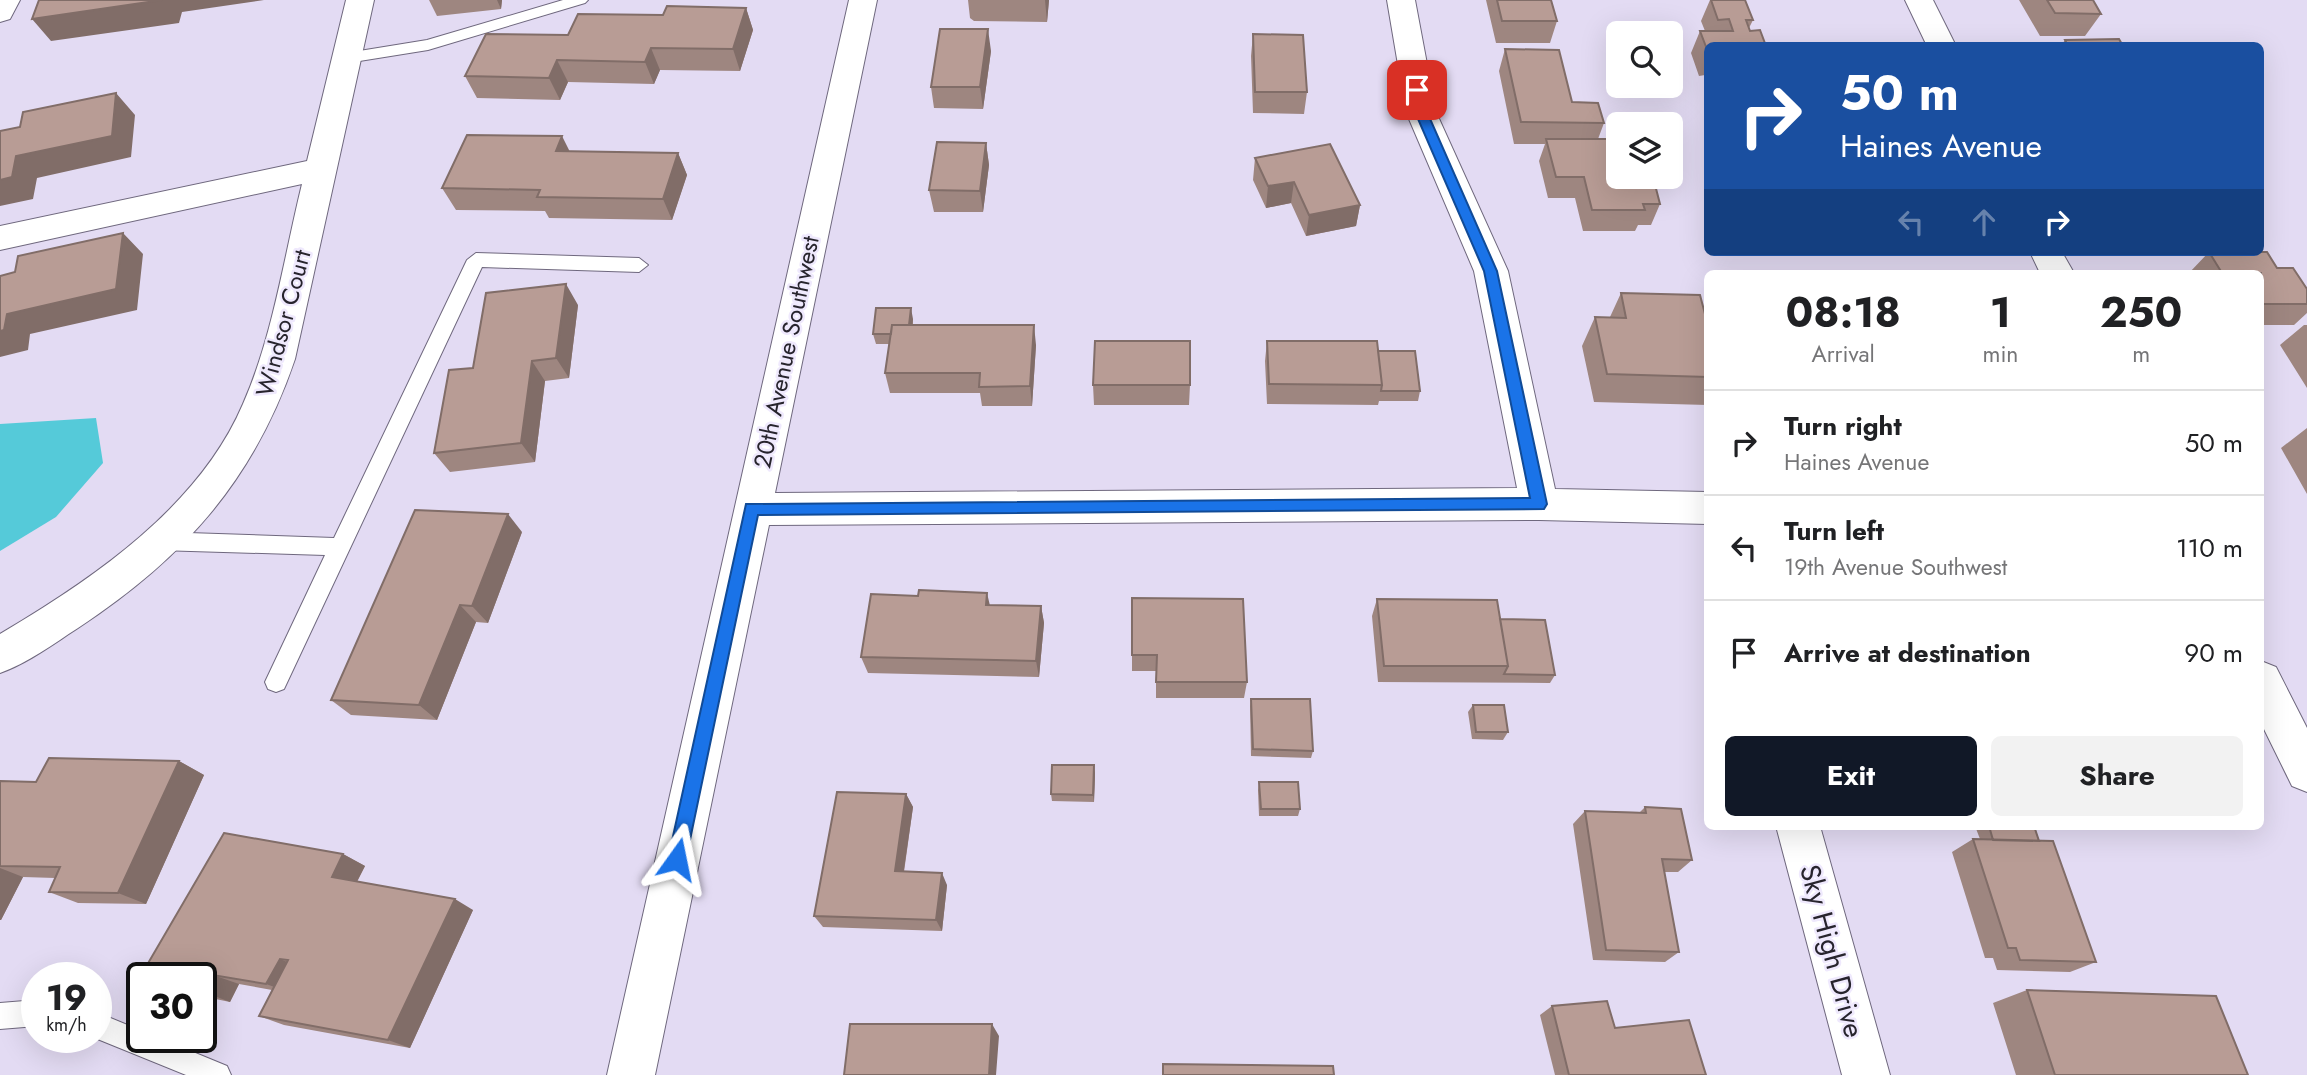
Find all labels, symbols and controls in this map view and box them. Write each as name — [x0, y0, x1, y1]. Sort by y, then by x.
map controls — [1606, 21, 1683, 189]
button: search — [1606, 21, 1683, 98]
text: 50 m — [1840, 58, 1959, 128]
pin — [1387, 60, 1447, 120]
icon: right — [1725, 70, 1816, 161]
icon: arrive — [1398, 71, 1436, 109]
button: layers — [1606, 112, 1683, 189]
text: Haines Avenue — [1840, 123, 2042, 169]
icon: left — [1892, 203, 1930, 241]
icon: ahead — [1965, 203, 2003, 241]
icon: right — [2038, 203, 2076, 241]
street label: 20th Avenue Southwest — [744, 233, 828, 471]
street label: Windsor Court — [247, 245, 319, 400]
text: 08:18 — [1786, 282, 1901, 343]
text: 1 — [1990, 282, 2011, 343]
text: 250 — [2100, 282, 2182, 343]
text: Arrival — [1812, 337, 1875, 371]
text: min — [1982, 337, 2018, 371]
text: m — [2132, 337, 2150, 371]
text: Turn right — [1784, 407, 1902, 445]
icon: right — [1725, 424, 1763, 462]
text: 50 m — [2185, 424, 2243, 462]
text: Haines Avenue — [1784, 445, 1929, 479]
text: Turn left — [1784, 512, 1884, 550]
icon: left — [1725, 529, 1763, 567]
text: 110 m — [2176, 529, 2243, 567]
text: 19th Avenue Southwest — [1784, 550, 2007, 584]
icon: arrive — [1725, 634, 1763, 672]
text: Arrive at destination — [1784, 634, 2031, 672]
text: 90 m — [2184, 634, 2243, 672]
button: Exit — [1725, 736, 1977, 816]
button: Share — [1991, 736, 2243, 816]
position arrow — [640, 822, 714, 896]
street label: Sky High Drive — [1789, 860, 1875, 1042]
speed limit sign: 30 — [126, 962, 217, 1053]
text: 19 — [46, 973, 87, 1023]
text: km/h — [46, 1012, 87, 1038]

